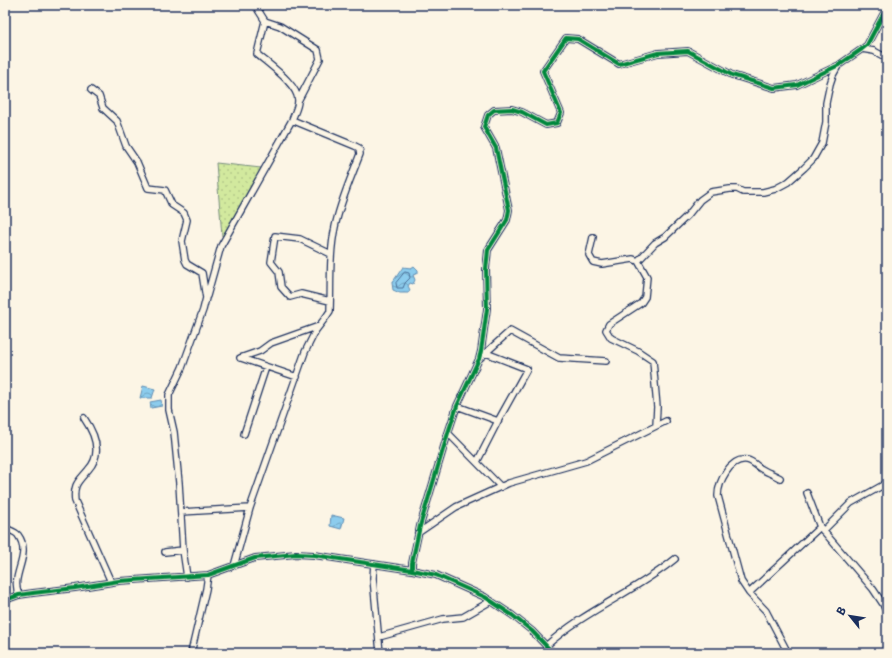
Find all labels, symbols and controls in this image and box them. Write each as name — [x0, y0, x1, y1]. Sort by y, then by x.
north arrow — [830, 596, 870, 636]
text: B — [832, 603, 850, 618]

